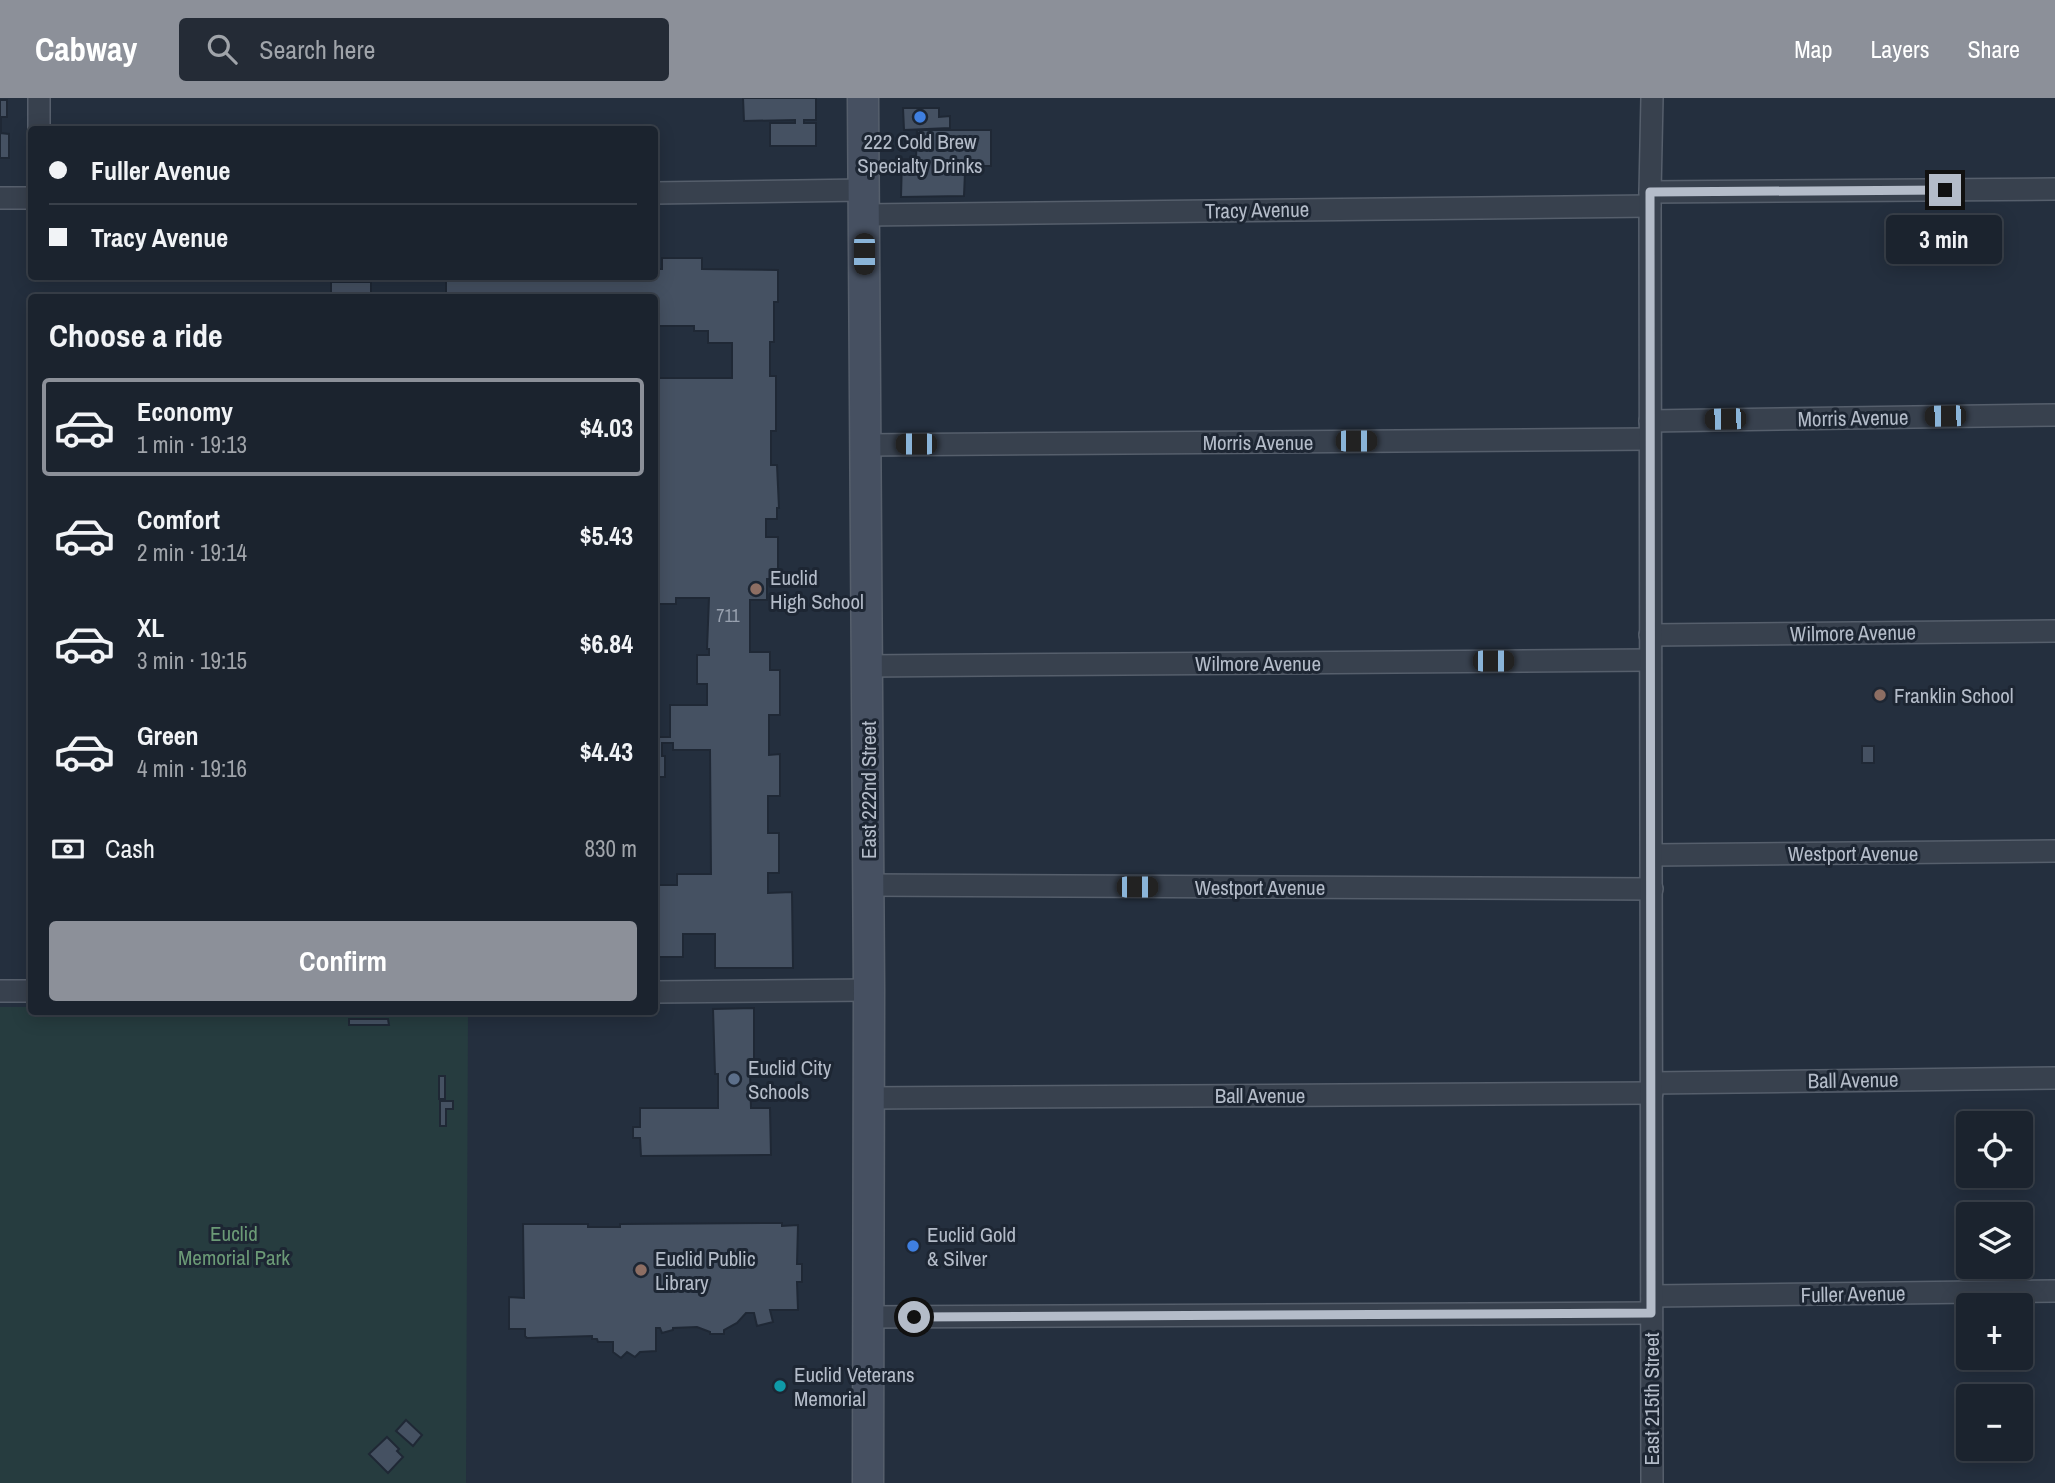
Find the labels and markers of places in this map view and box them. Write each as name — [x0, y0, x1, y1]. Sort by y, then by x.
marker: 222 Cold Brew Specialty Drinks — [912, 109, 928, 125]
place label: 222 Cold Brew Specialty Drinks — [857, 127, 983, 180]
place label: Euclid High School — [770, 563, 864, 616]
marker: Euclid High School — [748, 581, 764, 597]
place label: Franklin School — [1894, 681, 2014, 710]
marker: Franklin School — [1872, 687, 1888, 703]
place label: Euclid City Schools — [748, 1053, 832, 1106]
marker: Euclid City Schools — [726, 1071, 742, 1087]
place label: Euclid Gold & Silver — [927, 1220, 1016, 1273]
marker: Euclid Gold & Silver — [905, 1238, 921, 1254]
place label: Euclid Public Library — [655, 1244, 756, 1297]
marker: Euclid Public Library — [633, 1262, 649, 1278]
place label: Euclid Veterans Memorial — [794, 1360, 915, 1413]
marker: Euclid Veterans Memorial — [772, 1378, 788, 1394]

